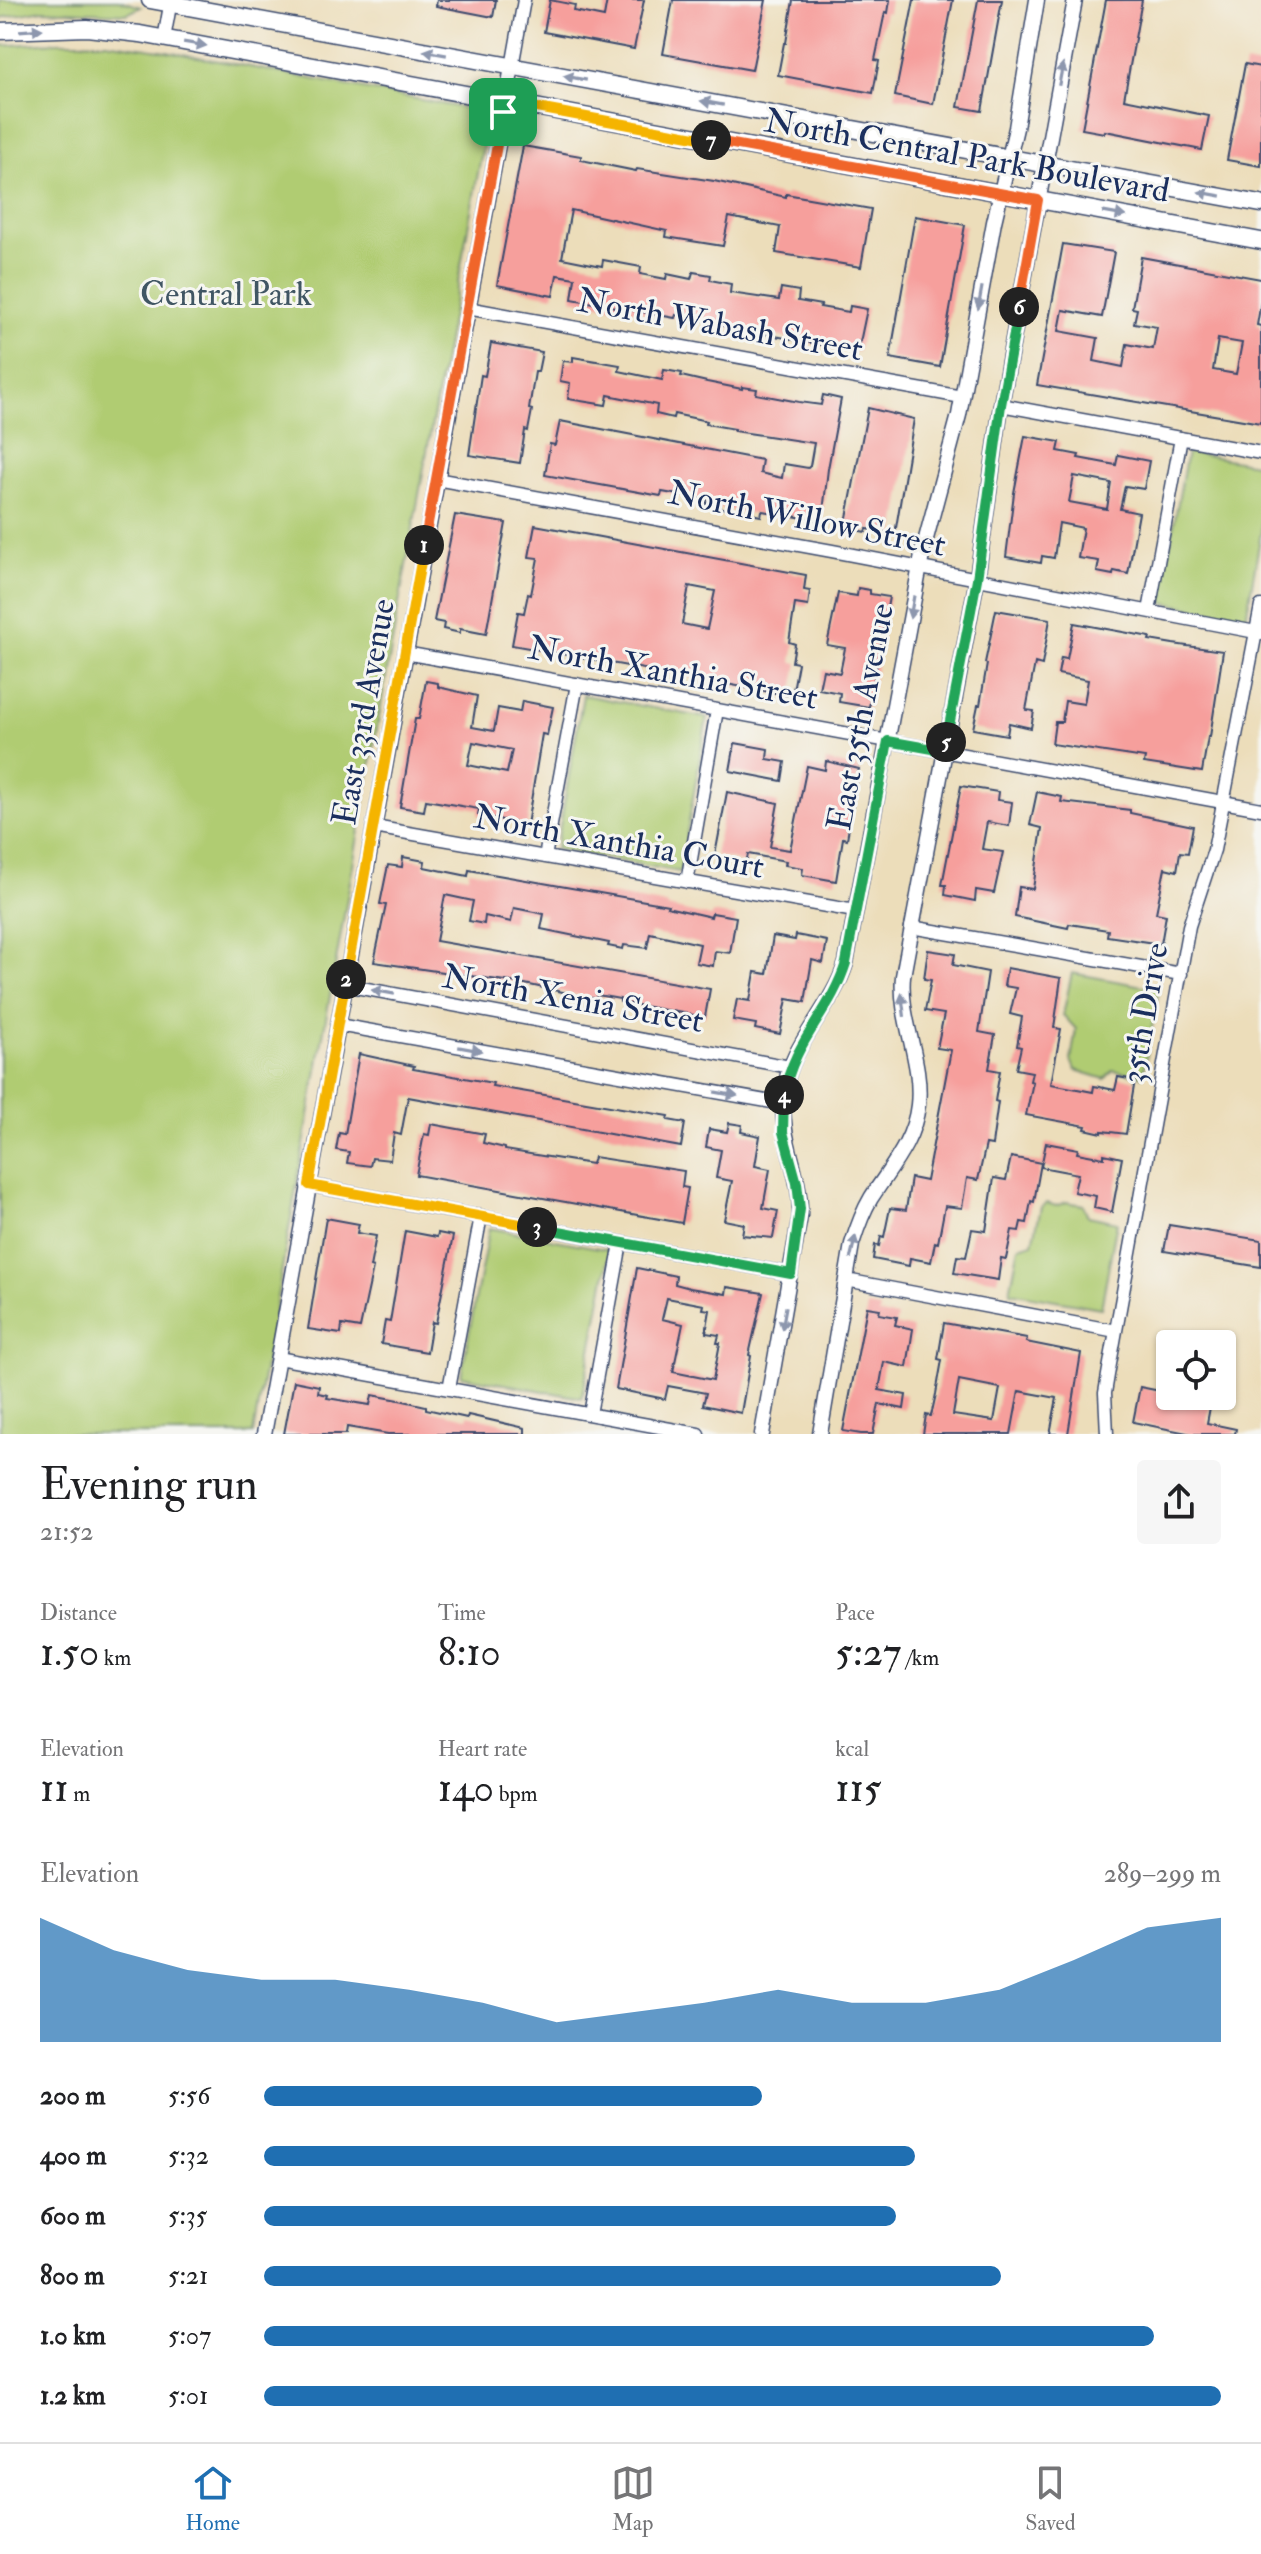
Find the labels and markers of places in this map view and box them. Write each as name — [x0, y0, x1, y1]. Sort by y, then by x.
pin — [469, 78, 537, 146]
pin: 7 — [691, 120, 731, 160]
pin: 6 — [999, 287, 1039, 327]
pin: 1 — [404, 525, 444, 565]
pin: 5 — [926, 722, 966, 762]
pin: 2 — [326, 959, 366, 999]
pin: 4 — [764, 1075, 804, 1115]
pin: 3 — [517, 1207, 557, 1247]

